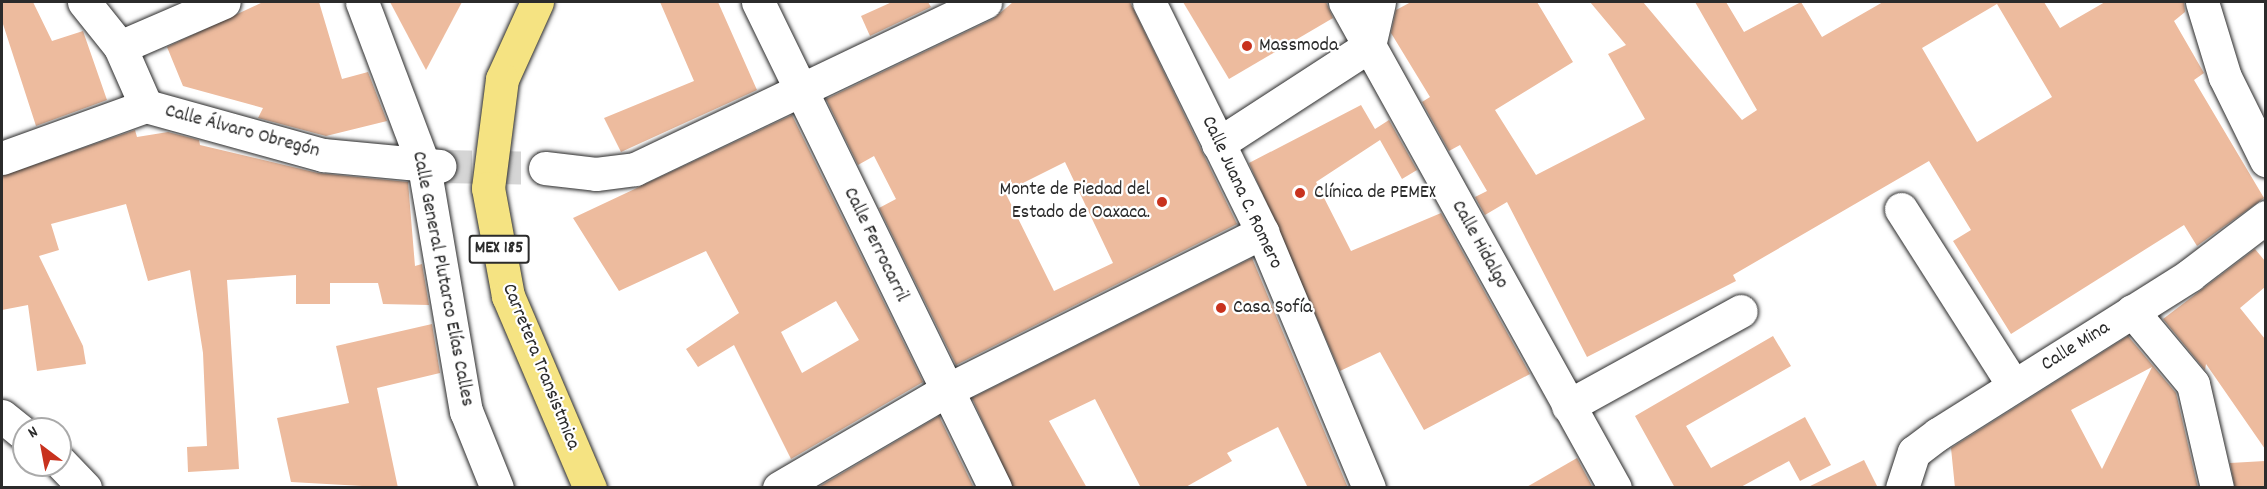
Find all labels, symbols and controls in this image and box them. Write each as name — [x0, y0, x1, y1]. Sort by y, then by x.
place label: Massmoda — [1259, 34, 1338, 58]
marker: Massmoda — [1240, 39, 1254, 53]
street label: Calle Álvaro Obregón — [162, 100, 322, 164]
street label: Calle Juana C. Romero — [1195, 113, 1287, 273]
street label: Calle General Plutarco Elías Calles — [405, 149, 479, 409]
place label: Monte de Piedad del Estado de Oaxaca. — [999, 178, 1150, 225]
place label: Clínica de PEMEX — [1314, 181, 1436, 205]
street label: Calle Ferrocarril — [837, 184, 913, 306]
marker: Clínica de PEMEX — [1291, 184, 1309, 202]
marker: Monte de Piedad del Estado de Oaxaca. — [1155, 195, 1169, 209]
street label: Calle Hidalgo — [1445, 197, 1513, 293]
road number: MEX 185 — [468, 234, 530, 264]
street label: Carretera Transistmica — [496, 280, 584, 454]
place label: Casa Sofía — [1233, 296, 1312, 320]
marker: Casa Sofía — [1214, 301, 1228, 315]
street label: Calle Mina — [2037, 317, 2115, 377]
north arrow — [12, 417, 72, 477]
text: N — [24, 421, 43, 445]

